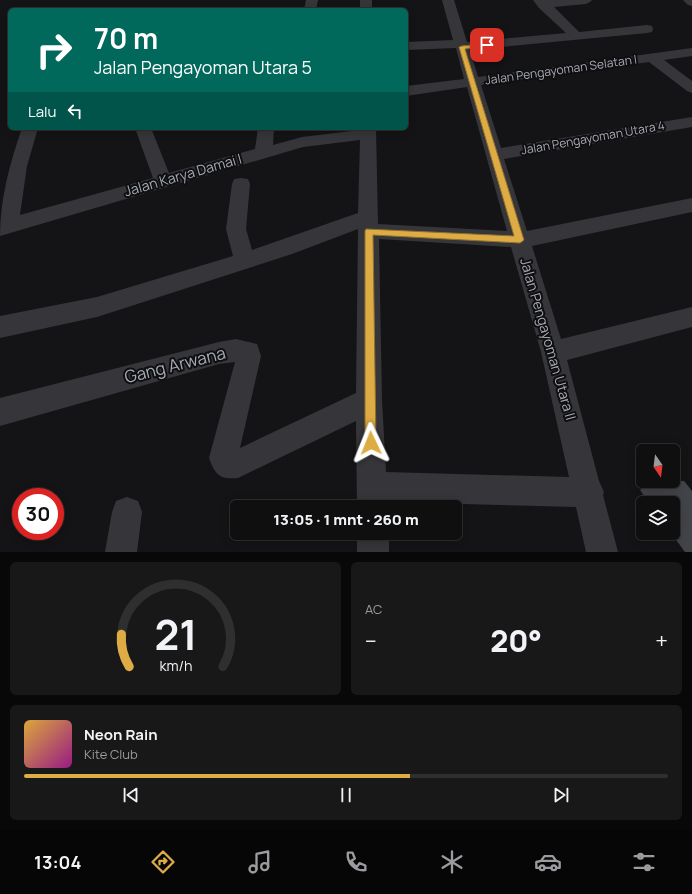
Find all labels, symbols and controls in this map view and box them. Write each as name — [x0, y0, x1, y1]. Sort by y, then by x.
text: 70 m — [94, 19, 158, 57]
icon: right — [28, 24, 80, 76]
pin — [470, 28, 504, 62]
icon: arrive — [476, 34, 498, 56]
street label: Jalan Pengayoman Selatan I — [484, 50, 638, 89]
text: Jalan Pengayoman Utara 5 — [94, 55, 312, 79]
icon: left — [64, 100, 86, 122]
text: Lalu — [28, 101, 56, 122]
street label: Jalan Pengayoman Utara 4 — [520, 117, 666, 159]
street label: Jalan Karya Damai I — [122, 149, 244, 200]
street label: Jalan Pengayoman Utara II — [516, 255, 581, 422]
street label: Gang Arwana — [122, 341, 228, 388]
position arrow — [350, 422, 392, 464]
north arrow — [636, 444, 680, 488]
map controls — [636, 444, 680, 540]
speed limit sign: 30 — [12, 488, 64, 540]
button: layers — [636, 496, 680, 540]
text: 13:05 · 1 mnt · 260 m — [273, 509, 419, 530]
text: AC — [365, 600, 382, 618]
text: 21 — [154, 605, 197, 661]
text: 20° — [490, 620, 542, 661]
text: − — [365, 626, 377, 656]
text: + — [655, 626, 668, 656]
text: km/h — [159, 655, 192, 674]
text: Neon Rain — [84, 724, 158, 745]
text: Kite Club — [84, 745, 138, 763]
icon: previous — [120, 784, 142, 806]
icon: pause — [335, 784, 357, 806]
icon: next — [550, 784, 572, 806]
icon: directions — [149, 848, 177, 876]
icon: music — [246, 848, 274, 876]
icon: phone — [342, 848, 370, 876]
icon: climate — [438, 848, 466, 876]
icon: car — [534, 848, 562, 876]
icon: filters — [630, 848, 658, 876]
text: 13:04 — [34, 850, 81, 874]

